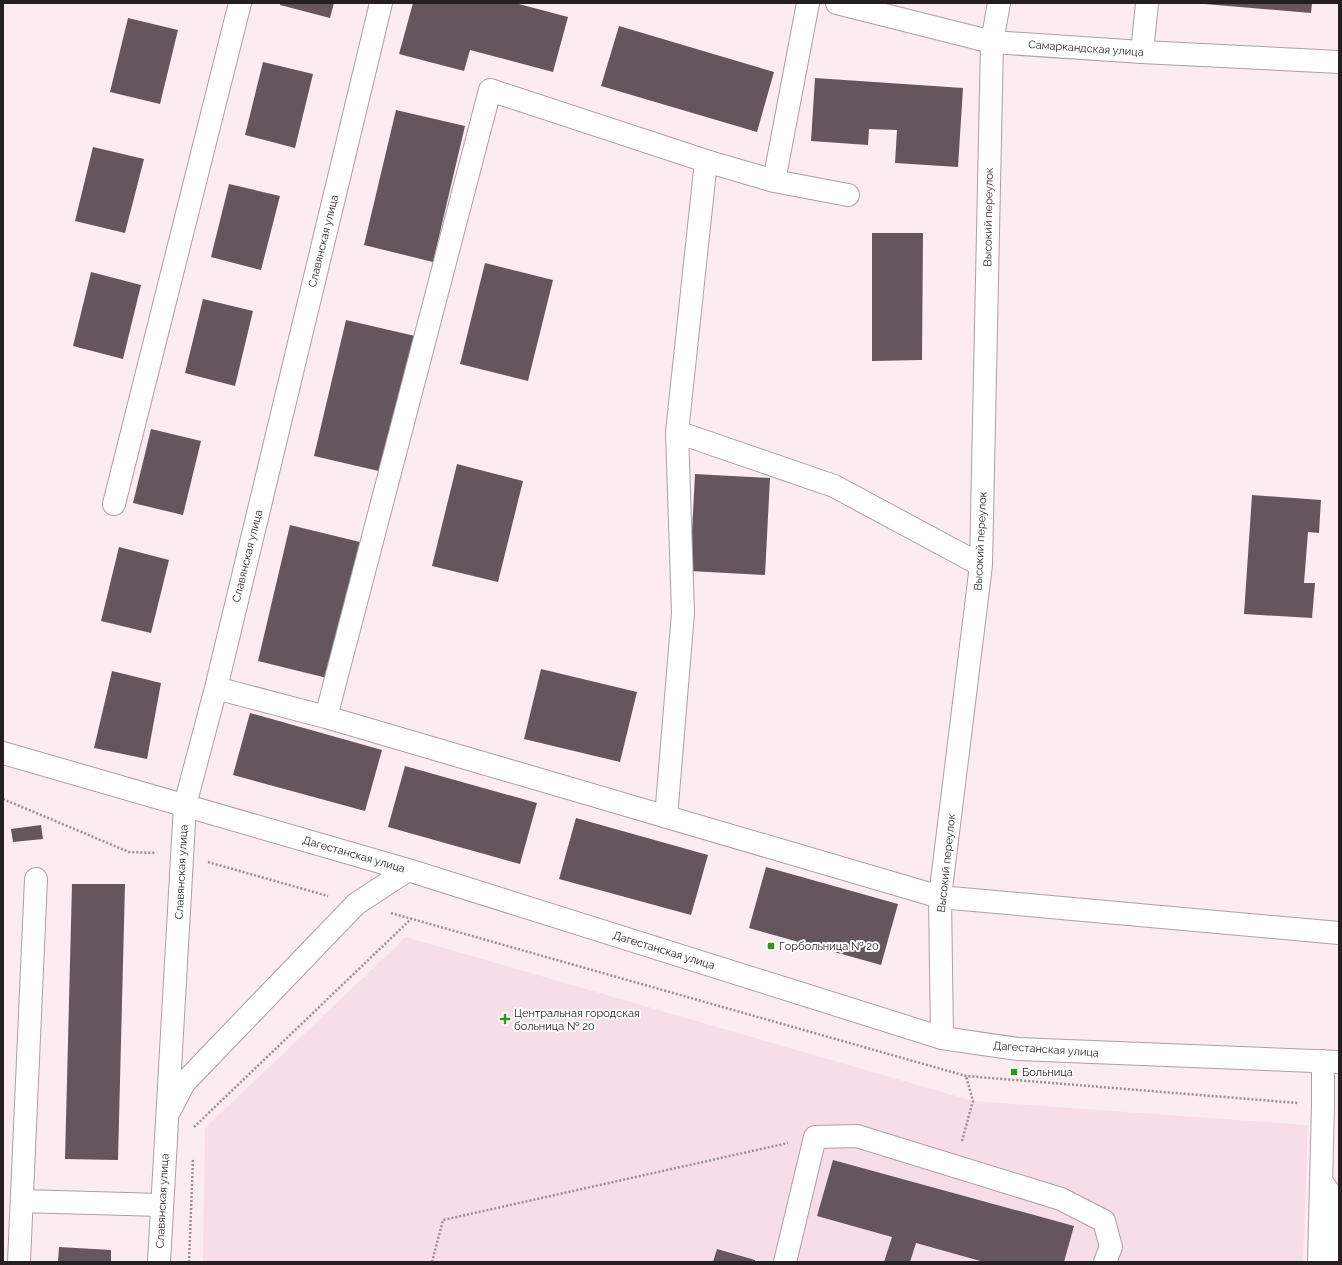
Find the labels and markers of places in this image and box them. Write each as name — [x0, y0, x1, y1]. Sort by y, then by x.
place label: Горбольница № 20 — [779, 940, 879, 953]
marker: Горбольница № 20 — [766, 941, 776, 951]
place label: Центральная городская больница № 20 — [514, 1007, 640, 1033]
marker: Центральная городская больница № 20 — [499, 1013, 511, 1025]
place label: Больница — [1022, 1066, 1073, 1079]
marker: Больница — [1009, 1067, 1019, 1077]

